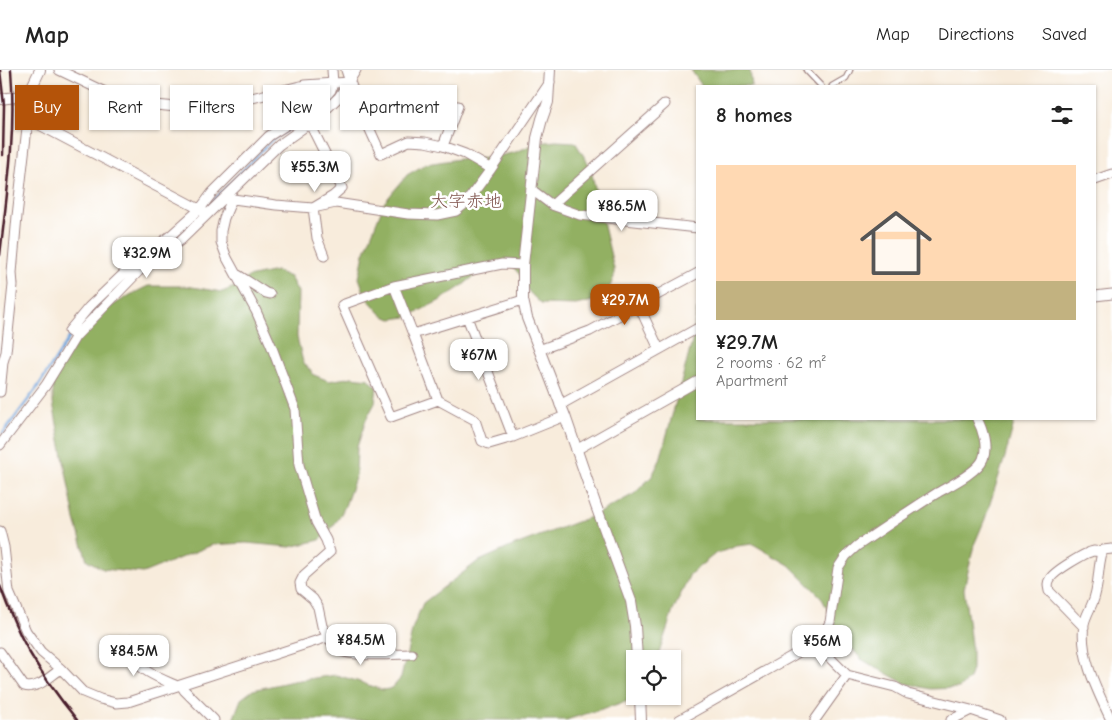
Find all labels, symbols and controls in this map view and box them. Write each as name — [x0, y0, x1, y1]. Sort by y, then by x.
text: Map — [25, 21, 69, 49]
text: Map — [876, 24, 910, 45]
text: Directions — [938, 24, 1014, 45]
text: Saved — [1042, 24, 1087, 45]
chip: Buy — [15, 85, 79, 130]
chip: Rent — [89, 85, 160, 130]
chip: Filters — [170, 85, 253, 130]
chip: New — [263, 85, 330, 130]
chip: Apartment — [340, 85, 457, 130]
icon: filters — [1048, 101, 1076, 129]
text: 8 homes — [716, 103, 792, 127]
pin: ¥55.3M — [274, 150, 356, 193]
text: ¥55.3M — [291, 158, 339, 176]
pin: ¥86.5M — [581, 190, 663, 232]
district label: 大字赤地 — [430, 191, 502, 212]
text: ¥86.5M — [598, 197, 646, 215]
icon: home — [851, 198, 941, 288]
pin: ¥32.9M — [106, 236, 188, 279]
text: ¥32.9M — [123, 244, 171, 262]
pin: ¥29.7M — [584, 284, 666, 326]
text: ¥29.7M — [601, 291, 649, 309]
text: ¥29.7M — [716, 330, 778, 354]
pin: ¥67M — [449, 338, 509, 381]
text: ¥67M — [461, 346, 497, 364]
text: 2 rooms · 62 m² — [716, 354, 826, 372]
text: Apartment — [716, 372, 788, 390]
pin: ¥84.5M — [320, 624, 402, 666]
pin: ¥56M — [792, 624, 852, 667]
text: ¥84.5M — [337, 631, 385, 649]
text: ¥56M — [803, 632, 841, 650]
pin: ¥84.5M — [93, 634, 175, 677]
text: ¥84.5M — [110, 642, 158, 660]
map controls — [626, 650, 681, 705]
button: locate — [626, 650, 681, 705]

